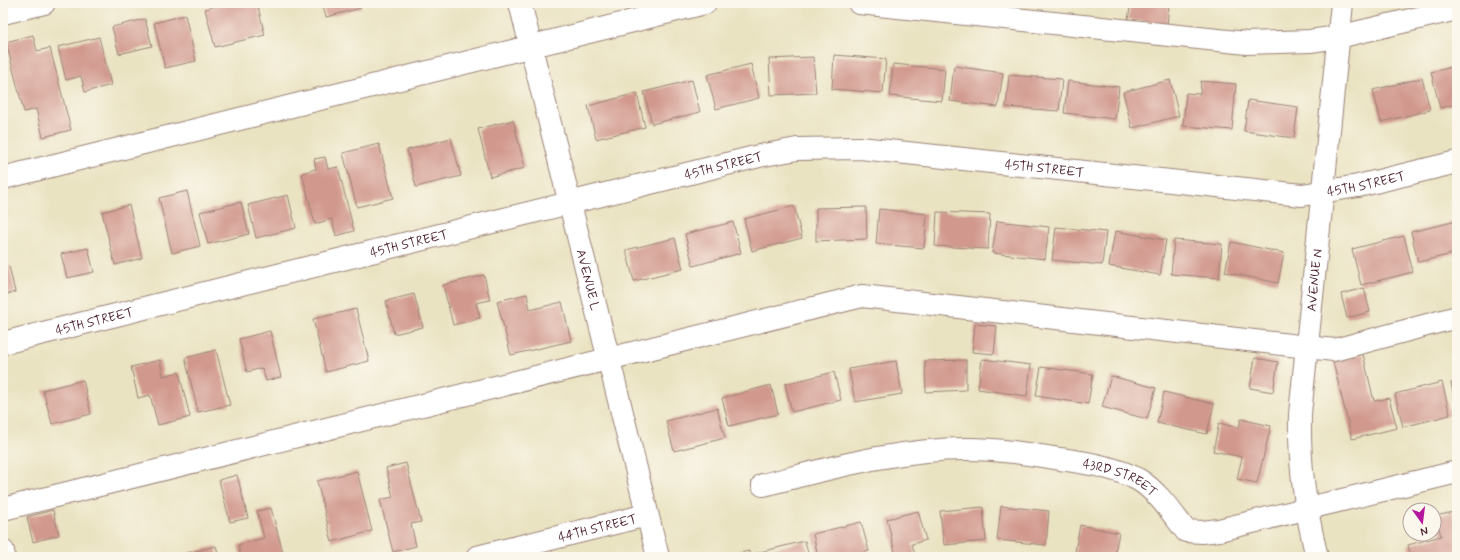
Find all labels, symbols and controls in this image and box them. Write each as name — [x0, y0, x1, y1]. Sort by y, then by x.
street label: 45TH STREET — [683, 148, 764, 184]
street label: 45TH STREET — [1004, 156, 1085, 182]
street label: 45TH STREET — [1326, 168, 1407, 201]
street label: 45TH STREET — [368, 226, 450, 262]
street label: AVENUE L — [572, 248, 603, 312]
street label: AVENUE N — [1304, 248, 1327, 312]
street label: 45TH STREET — [54, 304, 135, 340]
street label: 43RD STREET — [1081, 456, 1160, 501]
north arrow — [1402, 502, 1442, 542]
street label: 44TH STREET — [557, 511, 639, 547]
text: N — [1419, 523, 1429, 538]

